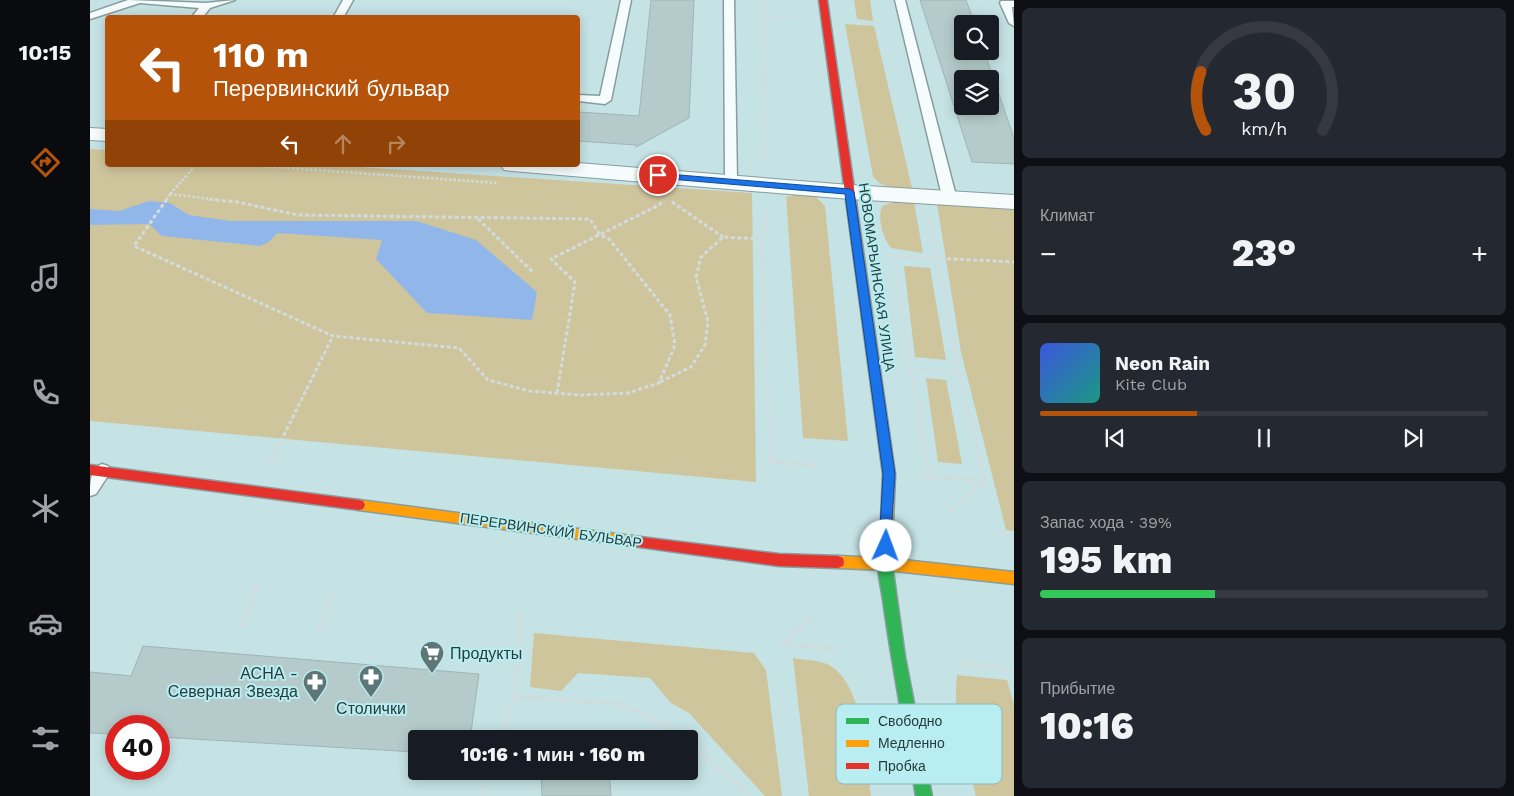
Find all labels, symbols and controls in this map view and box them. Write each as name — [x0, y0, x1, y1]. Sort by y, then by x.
map controls — [954, 15, 999, 115]
button: search — [954, 15, 999, 60]
text: 110 m — [213, 34, 309, 76]
icon: left — [130, 35, 195, 100]
text: 10:15 — [19, 40, 71, 65]
text: 30 — [1232, 61, 1296, 122]
button: layers — [954, 70, 999, 115]
text: Перервинский бульвар — [213, 76, 449, 101]
text: km/h — [1241, 118, 1287, 139]
icon: left — [276, 130, 304, 158]
icon: ahead — [329, 130, 357, 158]
icon: right — [382, 130, 410, 158]
icon: directions — [28, 145, 63, 180]
pin — [637, 154, 679, 196]
icon: arrive — [644, 161, 672, 189]
street label: НОВОМАРЬИНСКАЯ УЛИЦА — [856, 182, 898, 373]
text: Климат — [1040, 206, 1094, 225]
text: 23° — [1232, 231, 1296, 275]
text: − — [1040, 237, 1057, 270]
text: + — [1471, 237, 1488, 270]
icon: music — [28, 260, 63, 295]
text: Neon Rain — [1115, 352, 1210, 375]
icon: phone — [28, 375, 63, 410]
text: Kite Club — [1115, 375, 1187, 394]
icon: previous — [1101, 424, 1129, 452]
icon: pause — [1250, 424, 1278, 452]
icon: next — [1399, 424, 1427, 452]
icon: climate — [28, 491, 63, 526]
street label: ПЕРЕРВИНСКИЙ БУЛЬВАР — [459, 508, 643, 551]
text: Запас хода · 39% — [1040, 513, 1172, 532]
position arrow — [859, 519, 911, 571]
text: 195 km — [1040, 538, 1172, 582]
icon: car — [28, 606, 63, 641]
supermarket icon: Продукты — [419, 640, 445, 674]
place label: Продукты — [450, 644, 522, 663]
place label: АСНА - Северная Звезда — [168, 664, 298, 701]
pharmacy icon: Столички — [358, 664, 384, 698]
pharmacy icon: АСНА - Северная Звезда — [302, 669, 328, 703]
text: Прибытие — [1040, 679, 1115, 698]
place label: Столички — [336, 699, 406, 718]
legend — [836, 704, 1002, 784]
text: 10:16 — [1040, 704, 1134, 748]
text: Свободно — [878, 713, 943, 729]
speed limit sign: 40 — [105, 715, 170, 780]
icon: filters — [28, 721, 63, 756]
text: Медленно — [878, 735, 945, 751]
text: 10:16 · 1 мин · 160 m — [461, 743, 645, 766]
text: Пробка — [878, 758, 926, 774]

